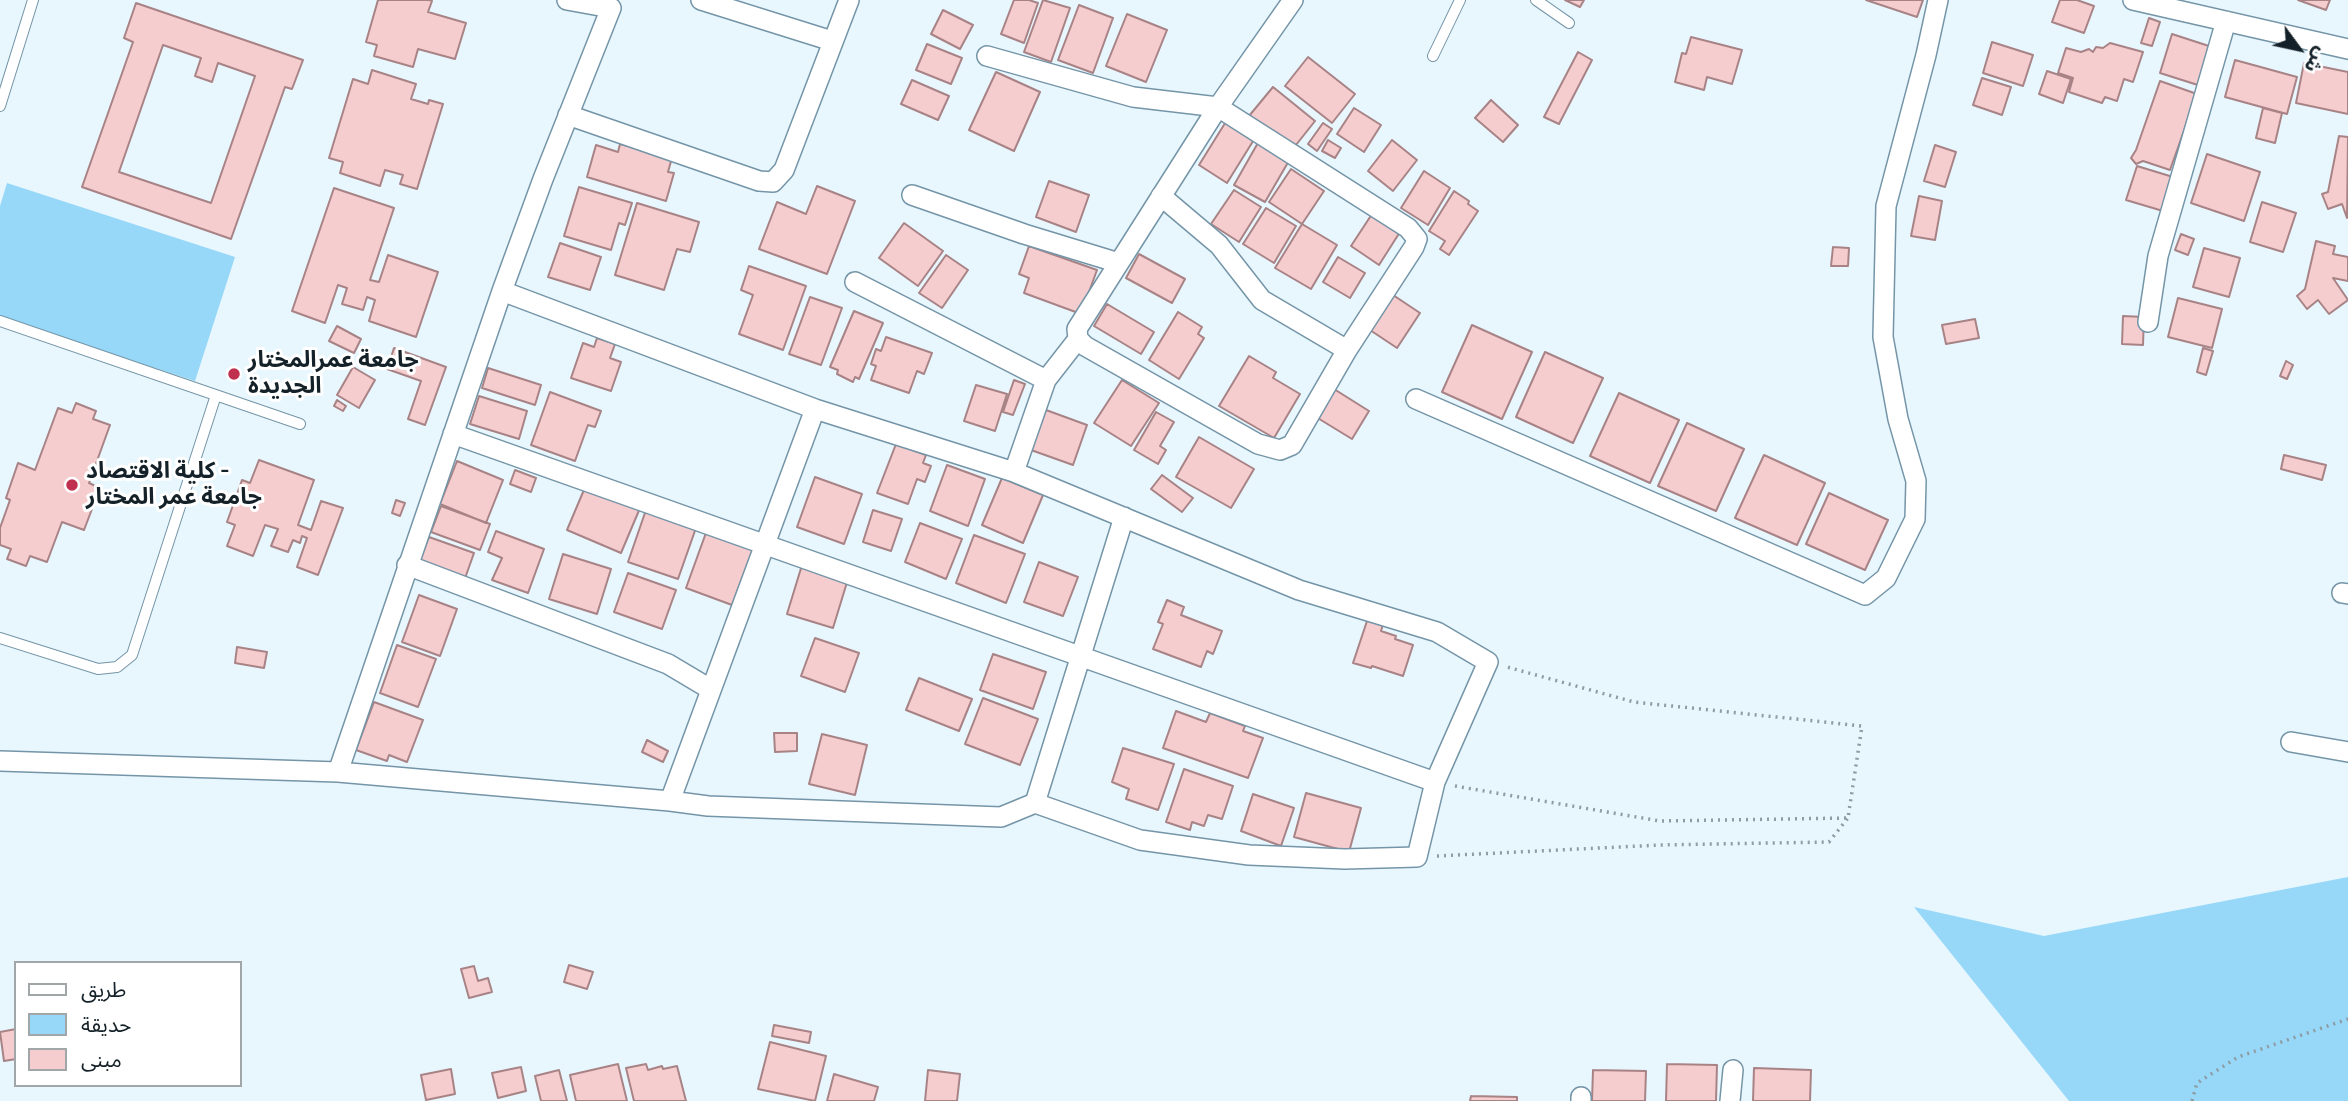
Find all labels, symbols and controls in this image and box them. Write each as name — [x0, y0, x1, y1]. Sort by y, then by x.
north arrow — [2264, 14, 2334, 84]
text: ش — [2299, 42, 2335, 78]
place label: جامعة عمرالمختار الجديدة — [248, 347, 419, 401]
marker: جامعة عمرالمختار الجديدة — [226, 366, 242, 382]
place label: كلية الاقتصاد - جامعة عمر المختار — [86, 458, 262, 512]
marker: كلية الاقتصاد - جامعة عمر المختار — [64, 477, 80, 493]
legend — [14, 961, 242, 1087]
text: طريق — [81, 975, 126, 1003]
text: حديقة — [81, 1010, 131, 1038]
text: مبنى — [81, 1045, 122, 1073]

